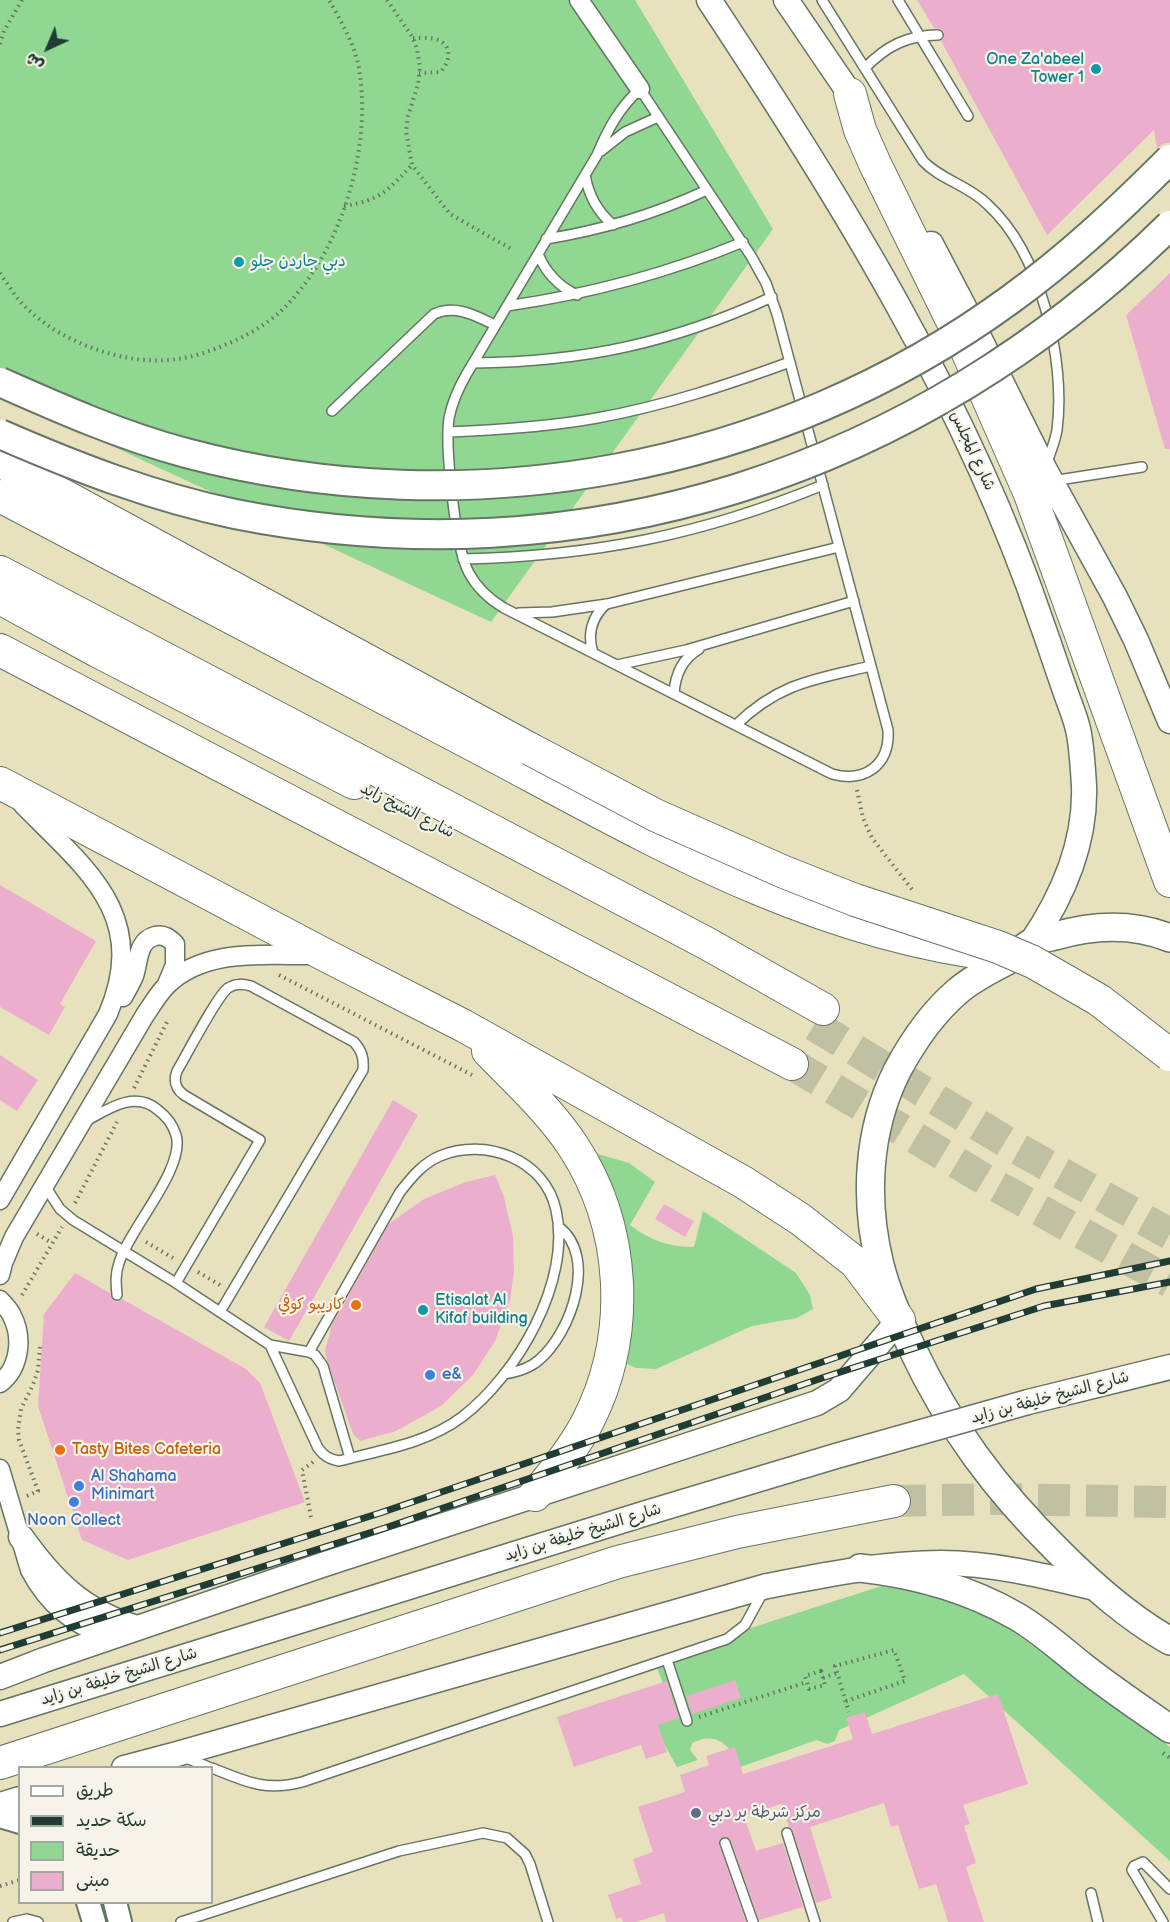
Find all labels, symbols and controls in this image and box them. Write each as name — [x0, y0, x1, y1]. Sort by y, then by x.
north arrow — [18, 18, 78, 78]
text: ش — [22, 48, 48, 74]
place label: One Za'abeel Tower 1 — [986, 50, 1084, 88]
marker: One Za'abeel Tower 1 — [1089, 62, 1103, 76]
place label: دبي جاردن جلو — [251, 252, 346, 272]
marker: دبي جاردن جلو — [232, 255, 246, 269]
street label: شارع المجلس — [945, 408, 999, 494]
street label: شارع الشيخ زايد — [357, 779, 457, 843]
place label: Etisalat Al Kifaf building — [435, 1291, 528, 1329]
place label: كاريبو كوفي — [278, 1295, 344, 1315]
marker: كاريبو كوفي — [349, 1298, 363, 1312]
marker: Etisalat Al Kifaf building — [416, 1303, 430, 1317]
place label: e& — [442, 1365, 462, 1385]
marker: e& — [423, 1368, 437, 1382]
street label: شارع الشيخ خليفة بن زايد — [969, 1368, 1131, 1428]
place label: Tasty Bites Cafeteria — [72, 1440, 221, 1460]
marker: Tasty Bites Cafeteria — [53, 1443, 67, 1457]
place label: Al Shahama Minimart — [91, 1467, 176, 1505]
marker: Al Shahama Minimart — [72, 1479, 86, 1493]
marker: Noon Collect — [67, 1495, 81, 1509]
street label: شارع الشيخ خليفة بن زايد — [502, 1500, 664, 1566]
place label: Noon Collect — [27, 1511, 121, 1531]
street label: شارع الشيخ خليفة بن زايد — [38, 1644, 200, 1710]
legend — [18, 1766, 213, 1904]
text: طريق — [76, 1780, 114, 1801]
place label: مركز شرطة بر دبي — [708, 1803, 821, 1823]
marker: مركز شرطة بر دبي — [689, 1806, 703, 1820]
text: سكة حديد — [76, 1810, 147, 1831]
text: حديقة — [76, 1840, 120, 1861]
text: مبنى — [76, 1870, 110, 1891]

